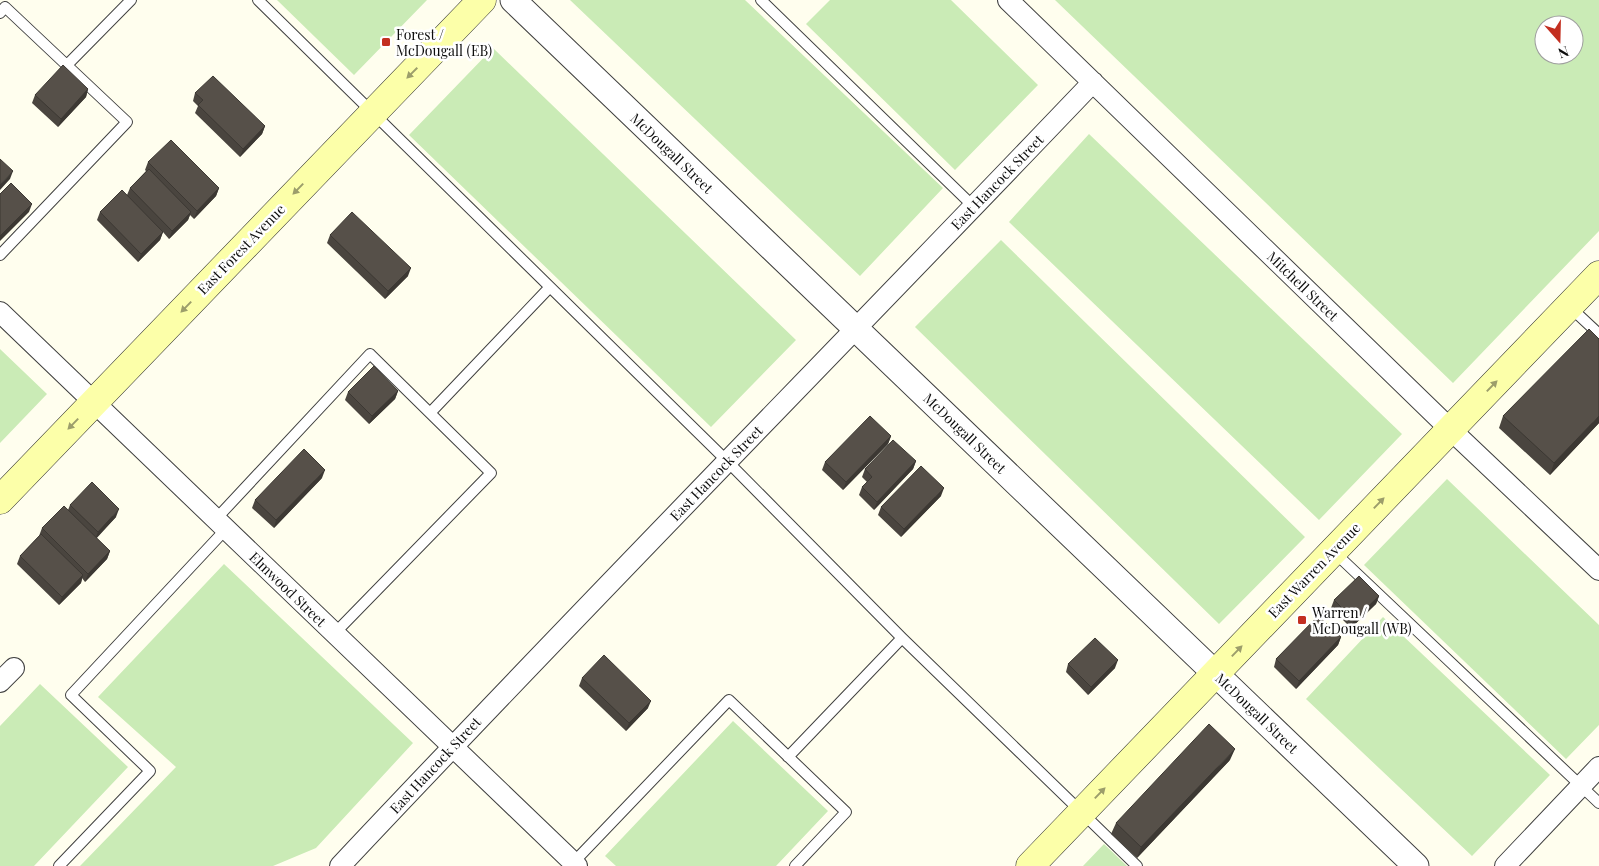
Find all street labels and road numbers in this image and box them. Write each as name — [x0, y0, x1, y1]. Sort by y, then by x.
street label: McDougall Street — [627, 109, 718, 198]
street label: East Hancock Street — [947, 129, 1048, 234]
street label: East Forest Avenue — [193, 200, 289, 298]
street label: Mitchell Street — [1263, 247, 1344, 326]
street label: McDougall Street — [920, 389, 1011, 478]
street label: East Hancock Street — [666, 420, 767, 525]
street label: East Warren Avenue — [1264, 518, 1364, 622]
street label: Elmwood Street — [245, 547, 331, 631]
street label: McDougall Street — [1212, 669, 1303, 758]
street label: East Hancock Street — [385, 712, 486, 817]

